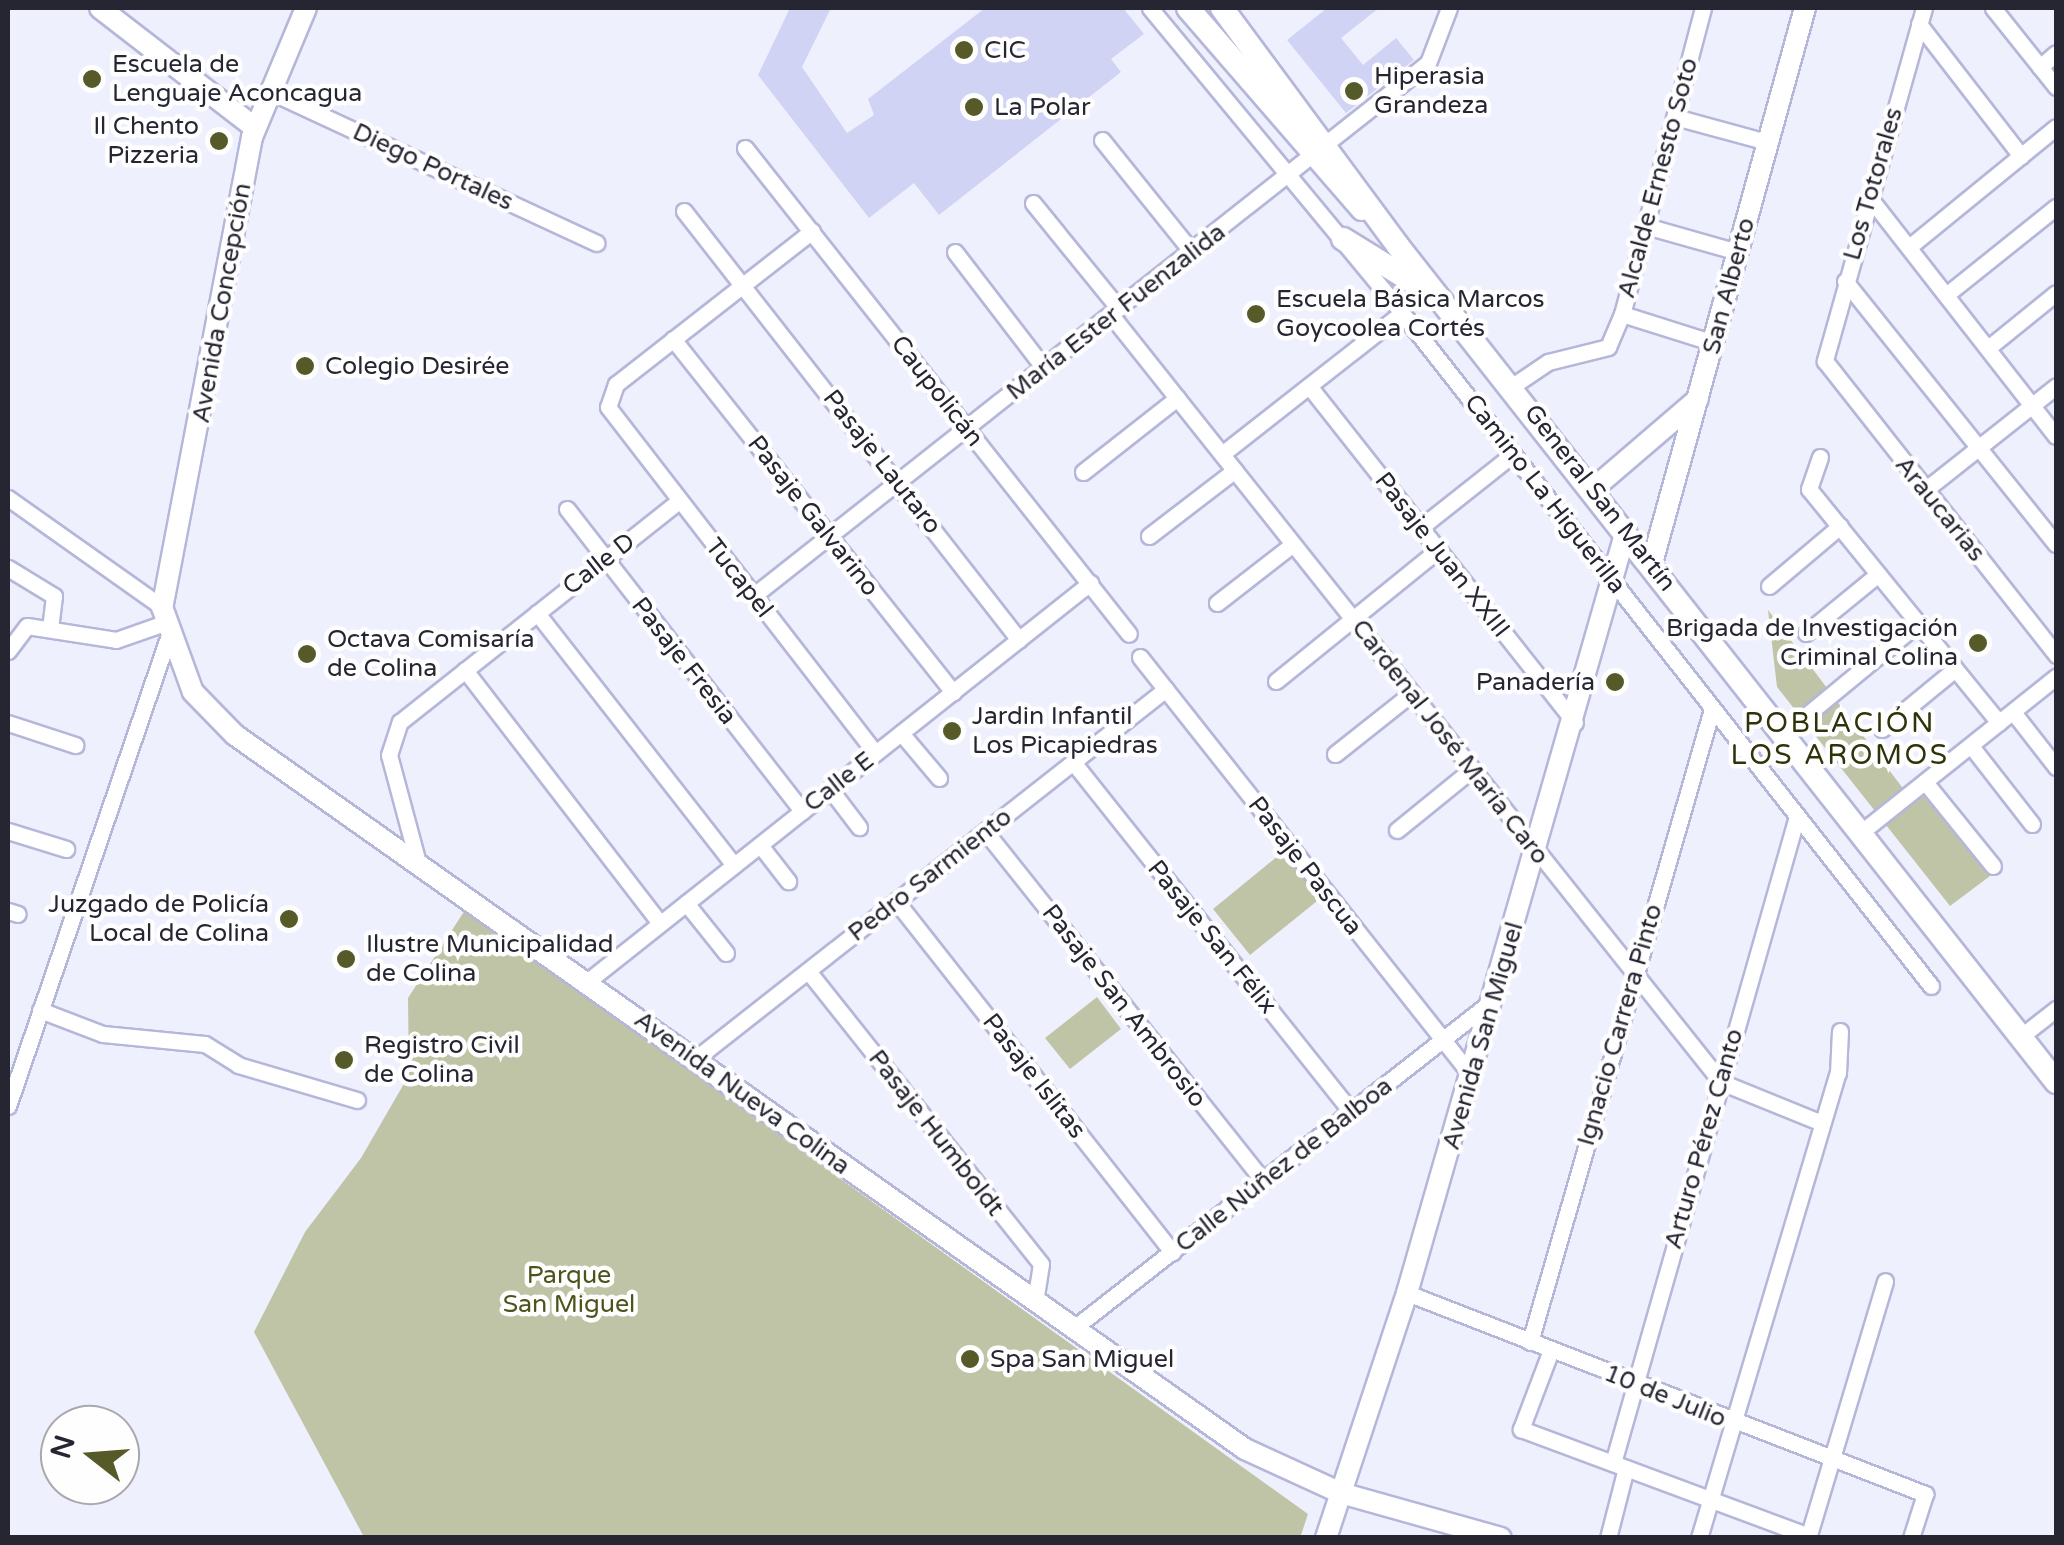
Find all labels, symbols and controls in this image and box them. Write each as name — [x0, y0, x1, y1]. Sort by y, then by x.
place label: CIC — [984, 35, 1026, 65]
marker: CIC — [953, 39, 975, 61]
place label: Escuela de Lenguaje Aconcagua — [112, 50, 362, 109]
street label: Alcalde Ernesto Soto — [1611, 55, 1705, 301]
place label: Hiperasia Grandeza — [1374, 62, 1488, 121]
marker: Escuela de Lenguaje Aconcagua — [81, 68, 103, 90]
marker: Hiperasia Grandeza — [1343, 80, 1365, 102]
place label: La Polar — [994, 92, 1090, 122]
marker: La Polar — [963, 96, 985, 118]
street label: Los Totorales — [1837, 104, 1909, 264]
place label: Il Chento Pizzeria — [93, 112, 199, 171]
street label: Diego Portales — [348, 117, 518, 217]
marker: Il Chento Pizzeria — [208, 130, 230, 152]
street label: Avenida Concepción — [186, 181, 258, 425]
street label: San Alberto — [1696, 215, 1762, 357]
street label: María Ester Fuenzalida — [1001, 217, 1231, 407]
place label: Escuela Básica Marcos Goycoolea Cortés — [1276, 285, 1545, 344]
marker: Escuela Básica Marcos Goycoolea Cortés — [1245, 303, 1267, 325]
street label: Caupolicán — [884, 330, 990, 452]
place label: Colegio Desirée — [325, 351, 509, 381]
marker: Colegio Desirée — [294, 355, 316, 377]
street label: Pasaje Lautaro — [816, 384, 948, 540]
street label: Camino La Higuerilla — [1458, 388, 1632, 600]
street label: General San Martín — [1518, 399, 1682, 597]
street label: Pasaje Galvarino — [741, 430, 885, 602]
street label: Araucarias — [1889, 450, 1991, 568]
street label: Pasaje Juan XXIII — [1368, 466, 1516, 644]
street label: Calle D — [557, 527, 641, 601]
street label: Tucapel — [699, 532, 779, 624]
street label: Pasaje Fresia — [625, 591, 743, 731]
street label: Cardenal José María Caro — [1345, 614, 1555, 870]
place label: Brigada de Investigación Criminal Colina — [1666, 614, 1958, 673]
place label: Octava Comisaría de Colina — [327, 625, 534, 684]
marker: Brigada de Investigación Criminal Colina — [1967, 632, 1989, 654]
marker: Octava Comisaría de Colina — [296, 643, 318, 665]
place label: Panadería — [1476, 667, 1595, 697]
marker: Panadería — [1604, 671, 1626, 693]
place label: Jardin Infantil Los Picapiedras — [972, 702, 1158, 761]
district label: POBLACIÓN LOS AROMOS — [1731, 706, 1949, 772]
marker: Jardin Infantil Los Picapiedras — [941, 720, 963, 742]
street label: Calle E — [798, 745, 880, 819]
street label: Pasaje Pascua — [1241, 791, 1369, 941]
street label: Pedro Sarmiento — [842, 802, 1018, 948]
street label: Pasaje San Félix — [1141, 854, 1283, 1020]
place label: Juzgado de Policía Local de Colina — [48, 890, 269, 949]
street label: Pasaje San Ambrosio — [1035, 898, 1213, 1114]
street label: Ignacio Carrera Pinto — [1571, 901, 1669, 1149]
marker: Juzgado de Policía Local de Colina — [278, 908, 300, 930]
street label: Avenida San Miguel — [1436, 919, 1530, 1153]
place label: Ilustre Municipalidad de Colina — [366, 930, 614, 989]
marker: Ilustre Municipalidad de Colina — [335, 948, 357, 970]
street label: Avenida Nueva Colina — [628, 1005, 856, 1181]
street label: Pasaje Islitas — [976, 1008, 1092, 1144]
street label: Arturo Pérez Canto — [1658, 1025, 1750, 1253]
place label: Registro Civil de Colina — [364, 1031, 520, 1090]
street label: Pasaje Humboldt — [862, 1044, 1010, 1222]
marker: Registro Civil de Colina — [333, 1049, 355, 1071]
street label: Calle Núñez de Balboa — [1170, 1071, 1398, 1259]
park label: Parque San Miguel — [503, 1261, 635, 1320]
place label: Spa San Miguel — [990, 1344, 1174, 1374]
marker: Spa San Miguel — [959, 1348, 981, 1370]
street label: 10 de Julio — [1600, 1358, 1730, 1434]
north arrow — [40, 1405, 140, 1505]
text: N — [44, 1431, 83, 1463]

